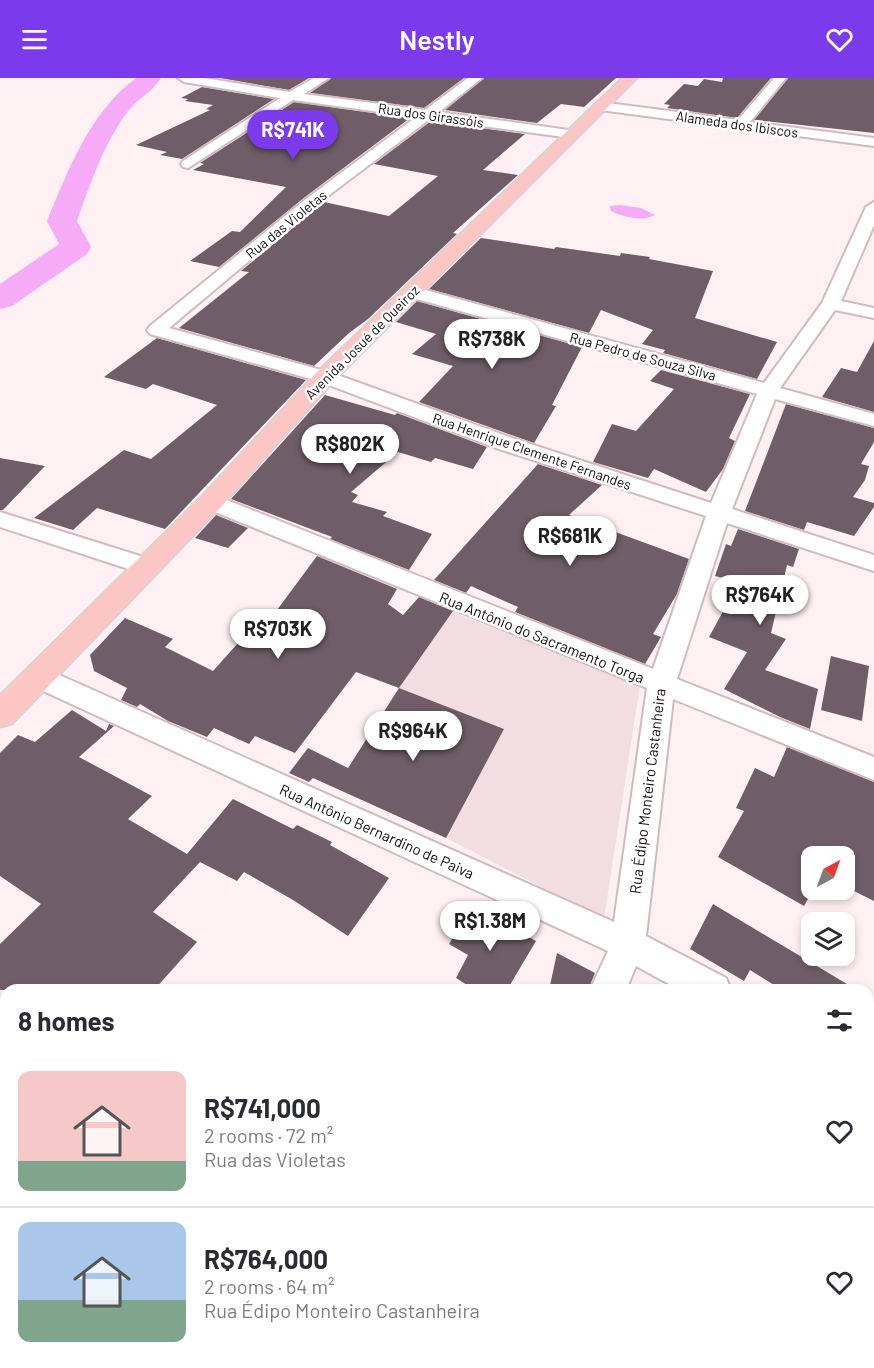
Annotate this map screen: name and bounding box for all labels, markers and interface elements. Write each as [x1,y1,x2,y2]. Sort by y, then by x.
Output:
icon: menu [18,23,51,56]
text: Nestly [399,23,475,55]
icon: heart [823,23,856,56]
street label: Rua dos Girassóis [377,99,485,131]
street label: Alameda dos Ibiscos [675,107,800,141]
pin: R$741K [244,110,342,161]
text: R$741K [261,117,325,141]
street label: Rua das Violetas [242,186,330,262]
street label: Avenida Josué de Queiroz [301,281,423,403]
pin: R$738K [443,319,541,370]
text: R$738K [458,326,526,350]
street label: Rua Pedro de Souza Silva [568,328,718,384]
street label: Rua Henrique Clemente Fernandes [430,409,634,493]
pin: R$802K [301,424,399,475]
text: R$802K [315,431,385,455]
pin: R$681K [521,516,619,567]
text: R$681K [538,523,602,547]
pin: R$764K [711,575,809,626]
text: R$764K [726,582,795,606]
street label: Rua Antônio do Sacramento Torga [437,588,647,686]
pin: R$703K [229,609,327,660]
text: R$703K [244,616,312,640]
street label: Rua Édipo Monteiro Castanheira [625,687,669,895]
pin: R$964K [364,711,462,762]
text: R$964K [378,718,448,742]
street label: Rua Antônio Bernardino de Paiva [277,780,477,882]
north arrow [801,846,855,900]
map controls [801,846,855,966]
pin: R$1.38M [435,901,545,952]
text: R$1.38M [454,908,526,932]
button: layers [801,912,855,966]
icon: filters [823,1004,856,1037]
text: 8 homes [18,1005,115,1036]
text: R$741,000 [204,1092,321,1123]
icon: home [66,1095,138,1167]
icon: heart [823,1115,856,1148]
text: 2 rooms · 72 m² [204,1123,333,1147]
text: Rua das Violetas [204,1147,346,1171]
text: R$764,000 [204,1243,328,1274]
icon: home [66,1246,138,1318]
icon: heart [823,1266,856,1299]
text: 2 rooms · 64 m² [204,1274,334,1298]
text: Rua Édipo Monteiro Castanheira [204,1298,480,1322]

